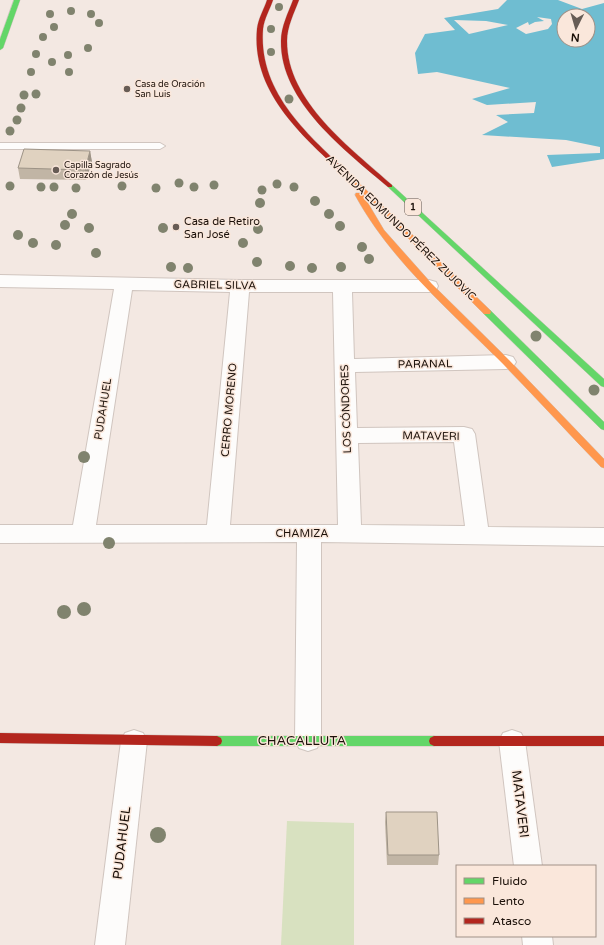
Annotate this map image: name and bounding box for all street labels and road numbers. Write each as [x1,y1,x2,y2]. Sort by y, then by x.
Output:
street label: AVENIDA EDMUNDO PÉREZ ZUJOVIC [323,152,480,304]
road number: 1 [405,199,421,215]
street label: GABRIEL SILVA [174,278,256,292]
street label: PARANAL [398,357,453,371]
street label: CERRO MORENO [218,362,240,458]
street label: LOS CÓNDORES [337,364,354,454]
street label: PUDAHUEL [92,377,114,441]
street label: MATAVERI [402,429,460,443]
street label: CHAMIZA [275,527,329,540]
street label: CHACALLUTA [258,733,347,749]
street label: MATAVERI [508,769,532,839]
street label: PUDAHUEL [110,805,134,880]

